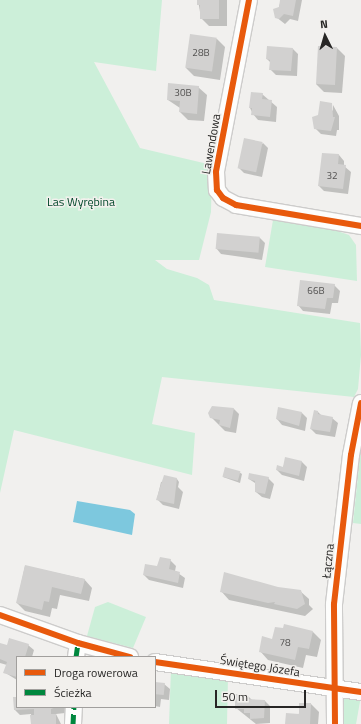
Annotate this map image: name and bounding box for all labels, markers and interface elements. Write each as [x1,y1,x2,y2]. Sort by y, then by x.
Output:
north arrow [305,16,345,56]
text: N [319,16,328,32]
house number: 28B [192,47,210,59]
house number: 30B [174,87,192,99]
street label: Lawendowa [199,113,223,175]
house number: 32 [326,170,338,182]
park label: Las Wyrębina [47,195,115,209]
house number: 66B [307,285,325,297]
street label: Łączna [319,543,337,579]
house number: 78 [279,637,291,649]
street label: Świętego Józefa [219,653,301,679]
legend [16,656,156,708]
text: Droga rowerowa [54,663,138,682]
scale bar [217,682,308,708]
text: Ścieżka [54,683,92,702]
text: 50 m [222,687,248,706]

